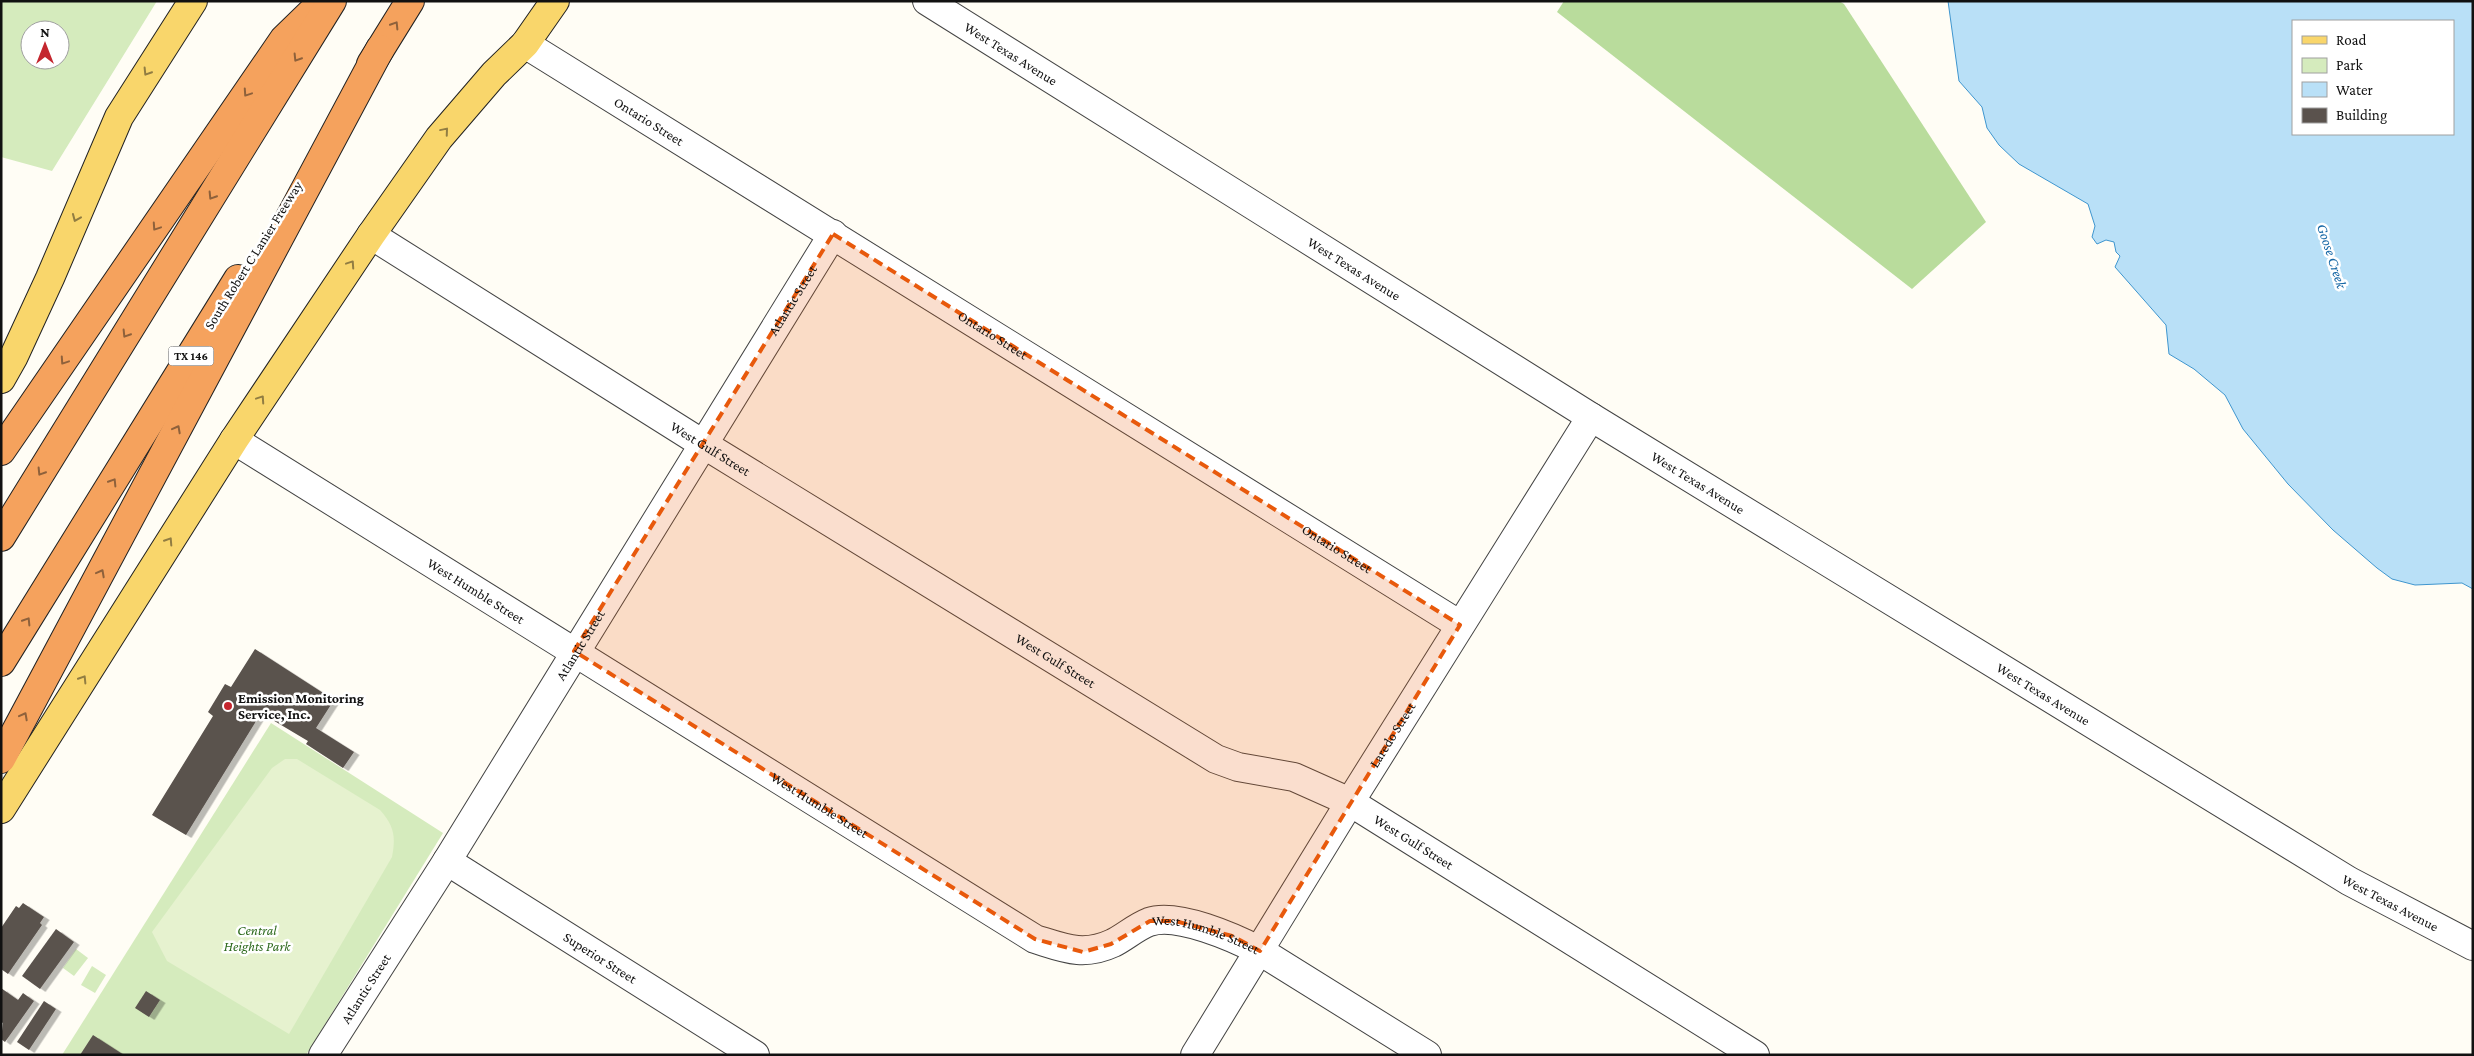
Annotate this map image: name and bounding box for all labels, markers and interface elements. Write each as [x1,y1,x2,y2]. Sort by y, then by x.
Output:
street label: West Texas Avenue [961,18,1060,89]
north arrow [20,20,70,70]
legend [2292,20,2454,135]
one-way arrow [389,22,398,31]
text: N [40,24,50,40]
text: Road [2336,32,2367,48]
one-way arrow [294,52,303,61]
text: Park [2336,57,2363,73]
one-way arrow [144,66,153,76]
text: Water [2336,82,2373,98]
one-way arrow [244,87,253,96]
street label: Ontario Street [611,93,687,149]
text: Building [2336,107,2387,124]
one-way arrow [439,128,448,137]
street label: South Robert C Lanier Freeway [201,177,306,332]
one-way arrow [208,190,218,199]
one-way arrow [72,213,82,222]
one-way arrow [153,221,162,231]
water label: Goose Creek [2314,222,2350,292]
street label: West Texas Avenue [1305,233,1404,304]
one-way arrow [345,260,354,270]
street label: Atlantic Street [765,262,820,338]
street label: Ontario Street [955,307,1031,363]
one-way arrow [123,329,133,338]
road number: TX 146 [168,346,214,366]
one-way arrow [61,356,71,365]
one-way arrow [255,395,264,405]
street label: West Gulf Street [668,418,754,479]
one-way arrow [171,426,181,435]
street label: West Texas Avenue [1648,448,1748,517]
one-way arrow [37,467,47,476]
one-way arrow [106,479,116,488]
street label: Ontario Street [1299,521,1375,576]
one-way arrow [163,537,172,547]
street label: West Humble Street [424,554,528,627]
one-way arrow [95,569,105,578]
street label: Atlantic Street [552,606,608,683]
one-way arrow [21,617,30,626]
street label: West Gulf Street [1013,630,1099,691]
street label: West Texas Avenue [1994,659,2093,729]
one-way arrow [77,675,86,685]
place label: Emission Monitoring Service, Inc. [238,690,364,723]
street label: Laredo Street [1366,699,1419,770]
marker: Emission Monitoring Service, Inc. [222,700,234,712]
one-way arrow [18,712,28,721]
street label: West Humble Street [768,769,872,841]
street label: West Gulf Street [1371,811,1457,873]
street label: West Texas Avenue [2339,871,2441,935]
street label: West Humble Street [1151,911,1262,957]
park label: Central Heights Park [224,922,291,954]
street label: Superior Street [561,928,640,987]
street label: Atlantic Street [337,950,394,1026]

